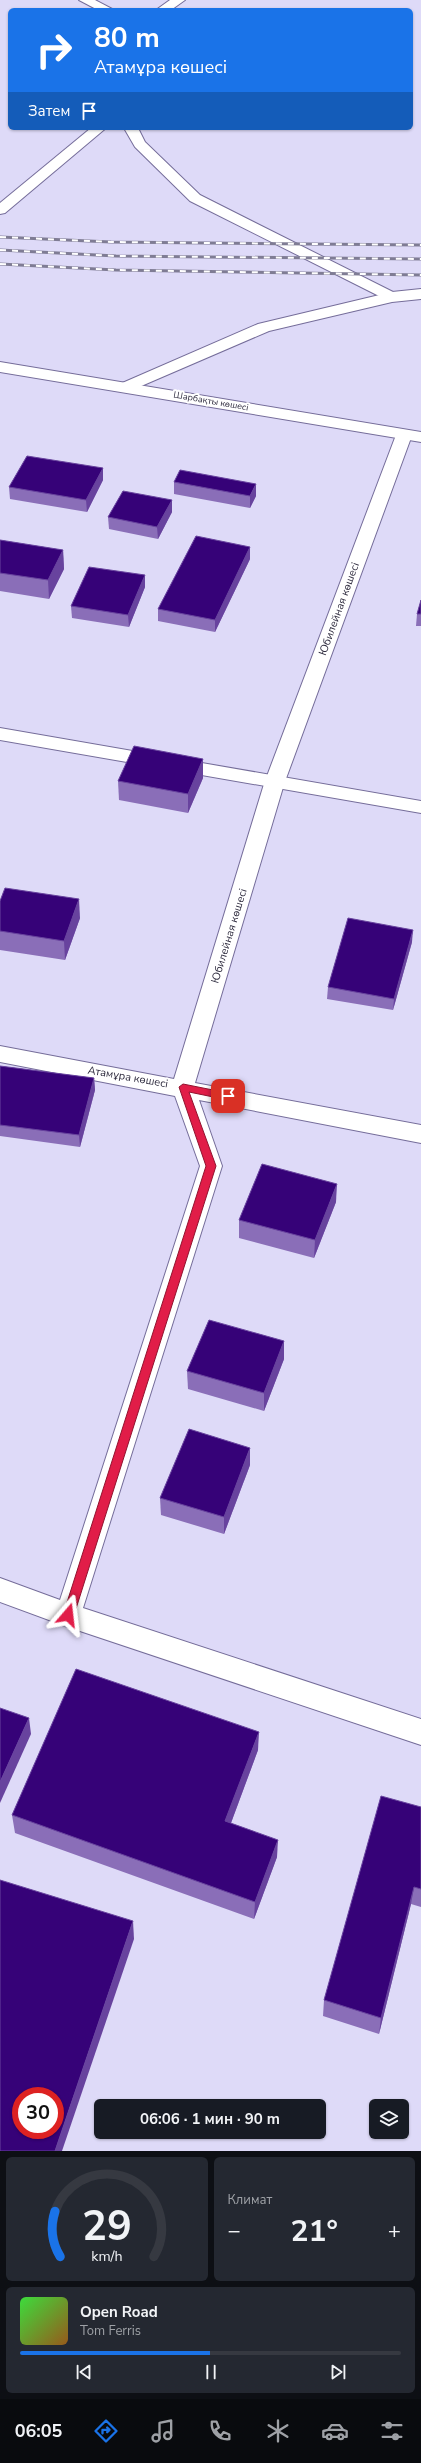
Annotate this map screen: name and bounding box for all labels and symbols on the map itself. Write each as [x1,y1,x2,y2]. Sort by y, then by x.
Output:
street label: Шарбақты көшесі [173,388,249,414]
street label: Юбилейная көшесі [315,560,363,658]
street label: Юбилейная көшесі [207,887,251,985]
street label: Атамұра көшесі [87,1063,169,1091]
pin [211,1079,245,1113]
position arrow [47,1594,89,1636]
speed limit sign: 30 [12,2087,64,2139]

